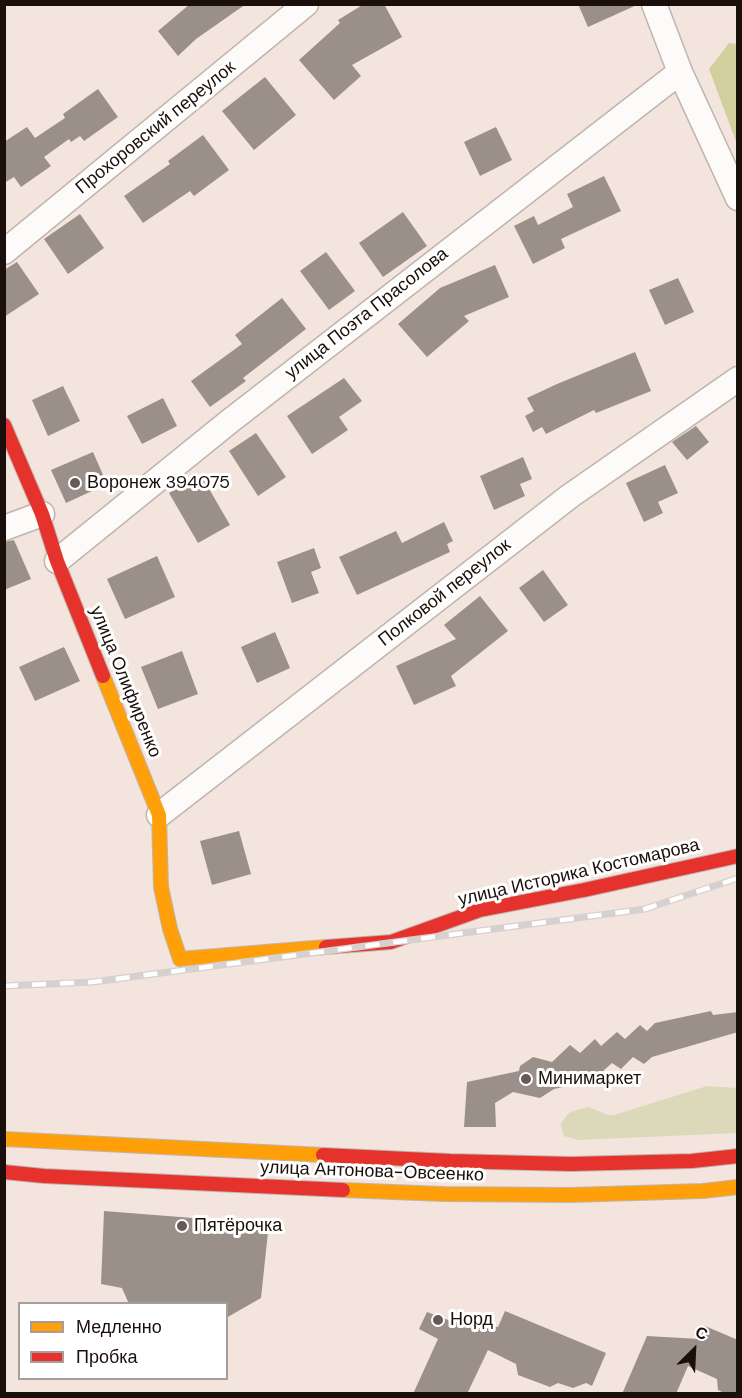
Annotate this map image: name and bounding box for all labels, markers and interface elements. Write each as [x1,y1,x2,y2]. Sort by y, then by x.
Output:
street label: Прохоровский переулок [72,57,240,199]
street label: улица Поэта Прасолова [281,244,453,384]
place label: Воронеж 394075 [87,472,230,494]
marker: Воронеж 394075 [68,476,82,490]
street label: Полковой переулок [374,535,516,651]
street label: улица Олифиренко [85,603,165,761]
street label: улица Историка Костомарова [456,835,702,911]
place label: Минимаркет [538,1068,641,1090]
marker: Минимаркет [519,1072,533,1086]
street label: улица Антонова-Овсеенко [260,1157,484,1187]
place label: Пятёрочка [194,1215,282,1237]
marker: Пятёрочка [175,1219,189,1233]
legend [18,1302,228,1380]
place label: Норд [450,1309,493,1331]
marker: Норд [431,1313,445,1327]
text: Медленно [76,1315,162,1339]
north arrow [664,1320,724,1380]
text: С [692,1321,711,1345]
text: Пробка [76,1345,138,1369]

